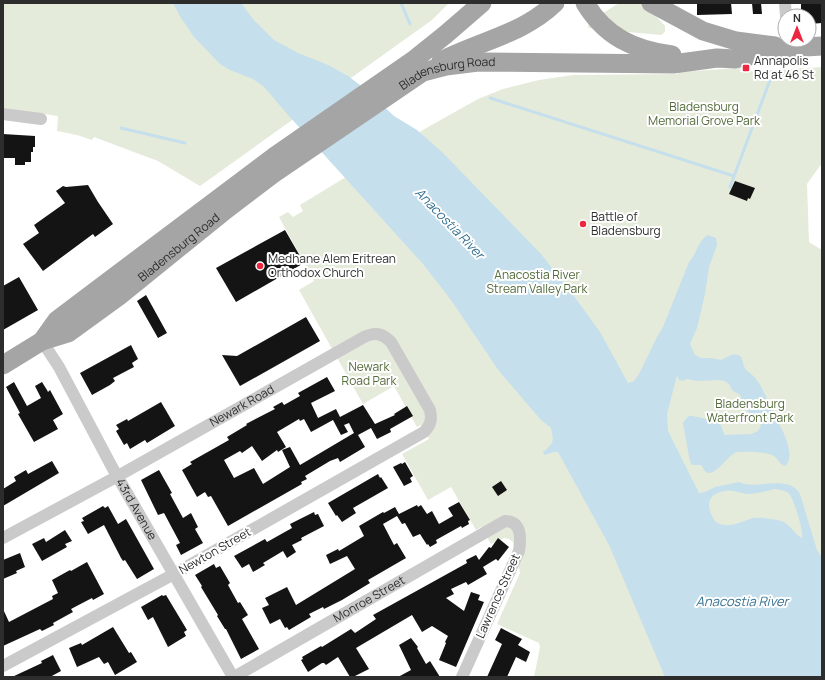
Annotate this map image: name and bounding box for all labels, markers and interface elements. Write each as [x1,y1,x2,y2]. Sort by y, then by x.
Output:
north arrow [777,8,817,48]
text: N [793,10,801,25]
place label: Annapolis Rd at 46 St [754,52,814,83]
street label: Bladensburg Road [395,53,495,94]
marker: Annapolis Rd at 46 St [741,63,751,73]
park label: Bladensburg Memorial Grove Park [648,98,761,129]
water label: Anacostia River [411,183,490,264]
place label: Battle of Bladensburg [591,208,661,239]
street label: Bladensburg Road [134,209,223,285]
marker: Battle of Bladensburg [578,219,588,229]
place label: Medhane Alem Eritrean Orthodox Church [268,250,396,281]
marker: Medhane Alem Eritrean Orthodox Church [255,261,265,271]
park label: Anacostia River Stream Valley Park [486,266,589,297]
park label: Newark Road Park [342,358,397,389]
street label: Newark Road [206,380,277,431]
park label: Bladensburg Waterfront Park [706,395,795,426]
street label: 43rd Avenue [112,475,161,543]
street label: Newton Street [176,523,254,578]
street label: Lawrence Street [471,551,524,641]
street label: Monroe Street [330,571,408,626]
water label: Anacostia River [696,592,791,610]

